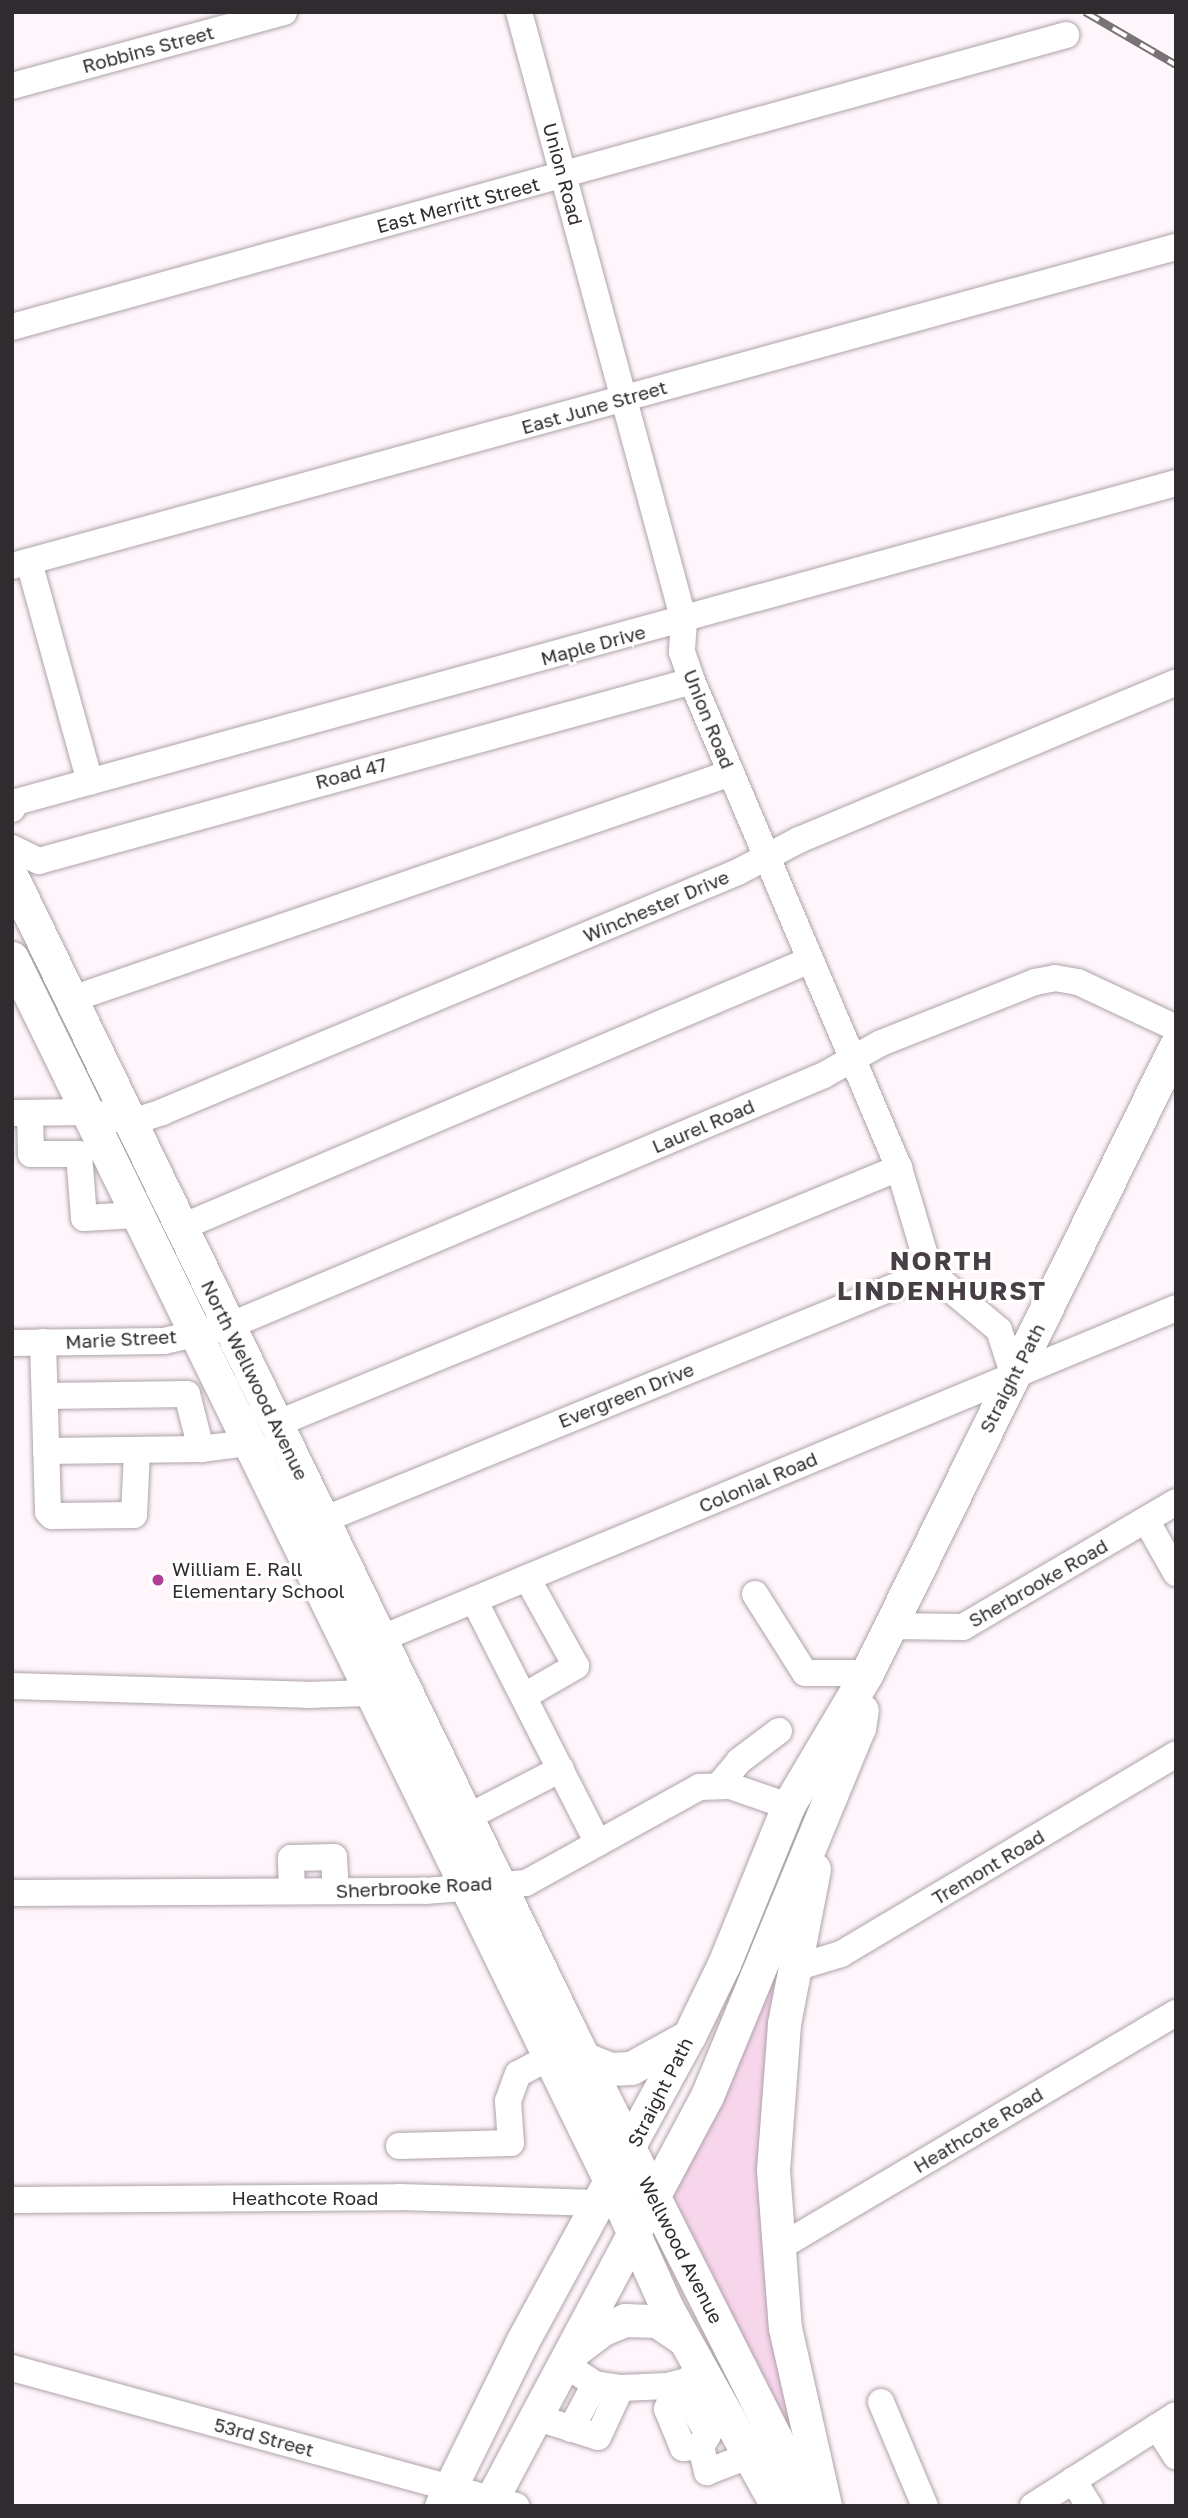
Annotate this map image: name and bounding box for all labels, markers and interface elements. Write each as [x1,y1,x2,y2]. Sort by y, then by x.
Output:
street label: Robbins Street [80,20,216,78]
street label: Union Road [538,120,588,228]
street label: East Merritt Street [374,172,542,238]
street label: East June Street [519,375,669,439]
street label: Maple Drive [538,620,648,670]
street label: Union Road [679,666,739,772]
street label: Road 47 [313,753,389,793]
street label: Winchester Drive [580,865,732,947]
street label: Laurel Road [648,1094,758,1158]
district label: NORTH LINDENHURST [838,1245,1046,1306]
street label: North Wellwood Avenue [197,1276,313,1484]
street label: Straight Path [975,1319,1049,1437]
street label: Marie Street [65,1325,177,1353]
street label: Evergreen Drive [555,1357,697,1433]
street label: Colonial Road [695,1447,821,1517]
street label: Sherbrooke Road [964,1534,1112,1632]
place label: William E. Rall Elementary School [172,1558,345,1602]
marker: William E. Rall Elementary School [150,1572,166,1588]
street label: Tremont Road [928,1825,1048,1909]
street label: Sherbrooke Road [335,1872,493,1902]
street label: Straight Path [623,2033,697,2151]
street label: Heathcote Road [909,2082,1047,2178]
street label: Wellwood Avenue [634,2173,728,2327]
street label: Heathcote Road [232,2187,378,2209]
street label: 53rd Street [212,2413,316,2461]

